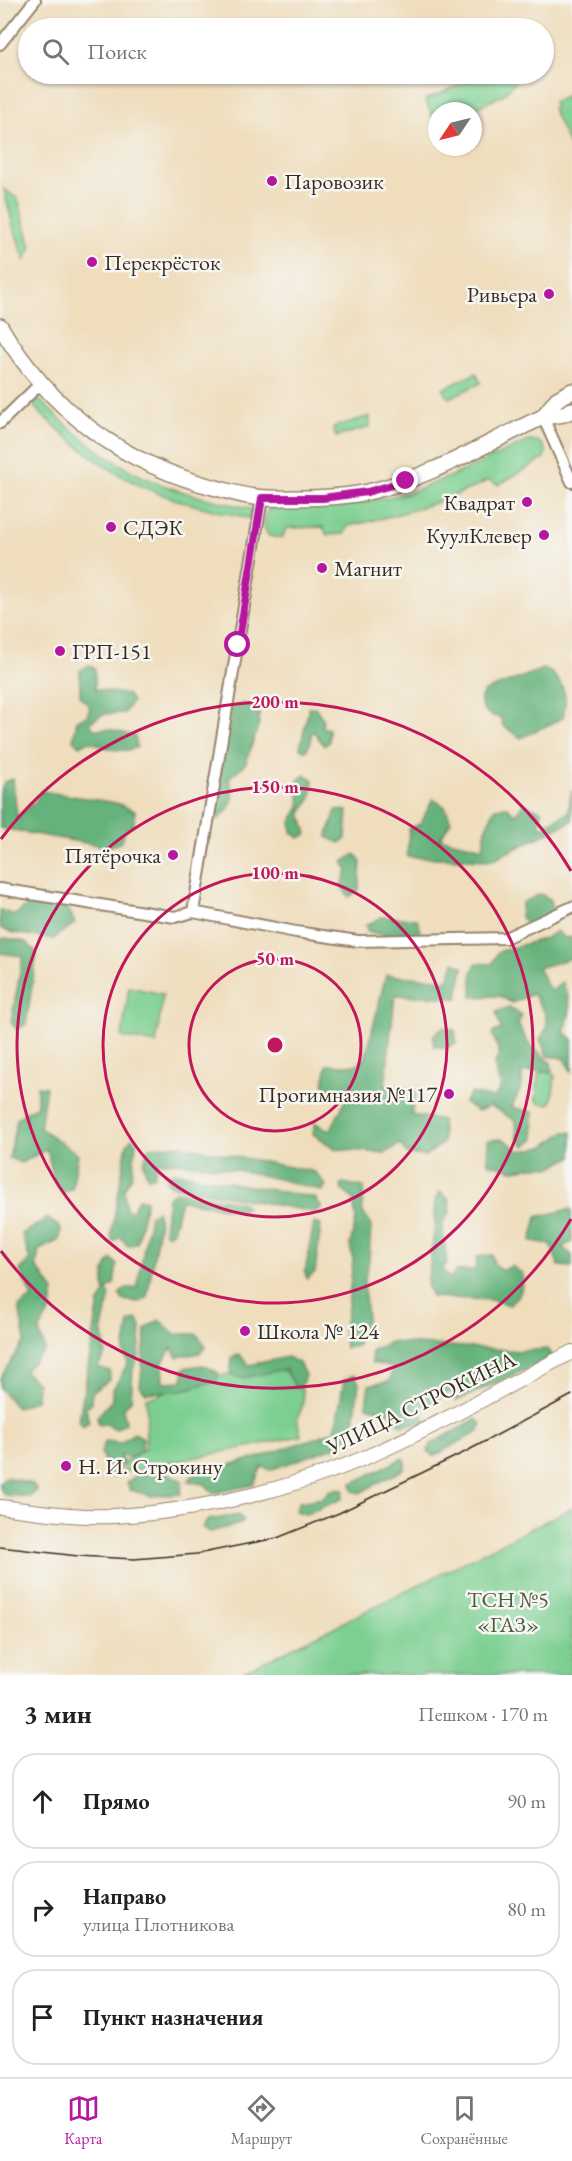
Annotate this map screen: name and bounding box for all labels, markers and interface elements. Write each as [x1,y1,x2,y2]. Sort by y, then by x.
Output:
search box [18,18,554,84]
icon: search [39,35,72,68]
text: Поиск [87,37,147,66]
north arrow [428,102,482,156]
place label: Паровозик [284,167,384,196]
marker: Паровозик [265,174,279,188]
place label: Перекрёсток [104,248,221,277]
marker: Перекрёсток [85,255,99,269]
place label: Ривьера [467,280,537,309]
marker: Ривьера [542,287,556,301]
route end [392,467,418,493]
place label: Квадрат [444,488,515,517]
marker: Квадрат [520,495,534,509]
place label: СДЭК [123,513,183,542]
marker: СДЭК [104,520,118,534]
place label: КуулКлевер [426,521,532,550]
marker: КуулКлевер [537,528,551,542]
place label: Магнит [334,554,402,583]
marker: Магнит [315,561,329,575]
route start [224,631,250,657]
place label: ГРП-151 [72,637,151,666]
marker: ГРП-151 [53,644,67,658]
text: 200 m [251,690,299,713]
text: 150 m [251,775,299,798]
place label: Пятёрочка [64,841,161,870]
marker: Пятёрочка [166,848,180,862]
text: 100 m [251,861,299,884]
text: 50 m [256,947,294,970]
centre of rings [265,1035,285,1055]
place label: Прогимназия №117 [258,1080,437,1109]
marker: Прогимназия №117 [442,1087,456,1101]
place label: Школа № 124 [257,1317,380,1346]
marker: Школа № 124 [238,1324,252,1338]
street label: УЛИЦА СТРОКИНА [321,1344,521,1462]
place label: Н. И. Строкину [78,1452,223,1481]
marker: Н. И. Строкину [59,1459,73,1473]
park label: ТСН №5 «ГАЗ» [467,1585,549,1639]
text: 3 мин [24,1697,92,1731]
text: Пешком · 170 m [418,1701,548,1727]
icon: ahead [26,1785,59,1818]
text: Прямо [83,1787,150,1816]
text: 90 m [507,1788,546,1814]
text: Направо [83,1882,166,1911]
icon: right [26,1893,59,1926]
text: 80 m [507,1896,546,1922]
text: улица Плотникова [83,1911,234,1937]
icon: arrive [26,2001,59,2034]
text: Пункт назначения [83,2003,263,2032]
tab: Карта [64,2092,102,2149]
tab: Маршрут [231,2092,292,2149]
tab: Сохранённые [421,2092,508,2149]

